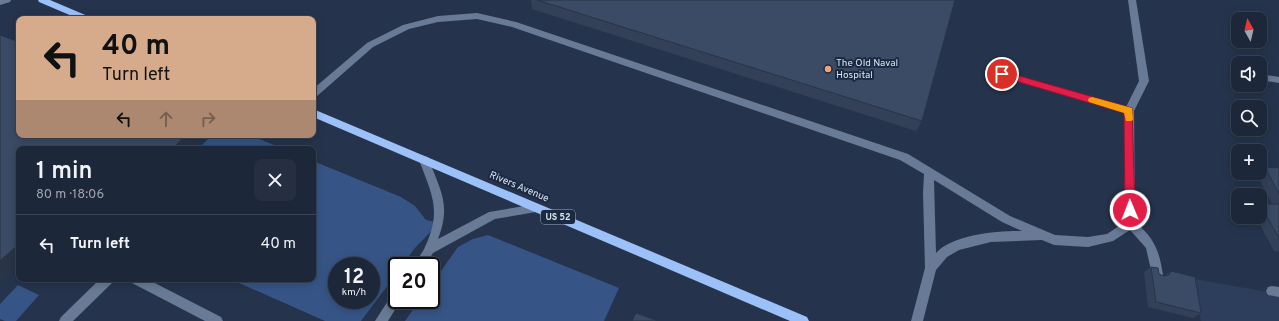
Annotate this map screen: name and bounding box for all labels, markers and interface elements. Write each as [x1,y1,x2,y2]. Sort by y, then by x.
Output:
north arrow [1231,12,1267,48]
map controls [1231,12,1267,224]
text: 40 m [102,29,170,65]
icon: left [36,32,88,84]
button: sound [1231,56,1267,92]
place label: The Old Naval Hospital [836,57,898,82]
pin [985,57,1019,91]
icon: arrive [991,63,1013,85]
text: Turn left [102,64,170,87]
marker: The Old Naval Hospital [823,64,833,74]
button: search [1231,100,1267,136]
icon: left [113,108,135,130]
icon: ahead [155,108,177,130]
icon: right [197,108,219,130]
button: + [1231,144,1267,180]
text: 1 min [36,157,93,187]
button: close [254,159,296,201]
street label: Rivers Avenue [487,169,551,205]
text: 80 m · 18:06 [36,187,104,203]
button: − [1231,188,1267,224]
position arrow [1109,189,1151,231]
road number: US 52 [541,210,575,224]
icon: left [36,234,58,256]
text: Turn left [70,235,130,254]
text: 40 m [261,235,296,254]
speed limit sign: 20 [388,257,440,309]
text: 12 [344,265,364,291]
text: km/h [342,286,366,299]

